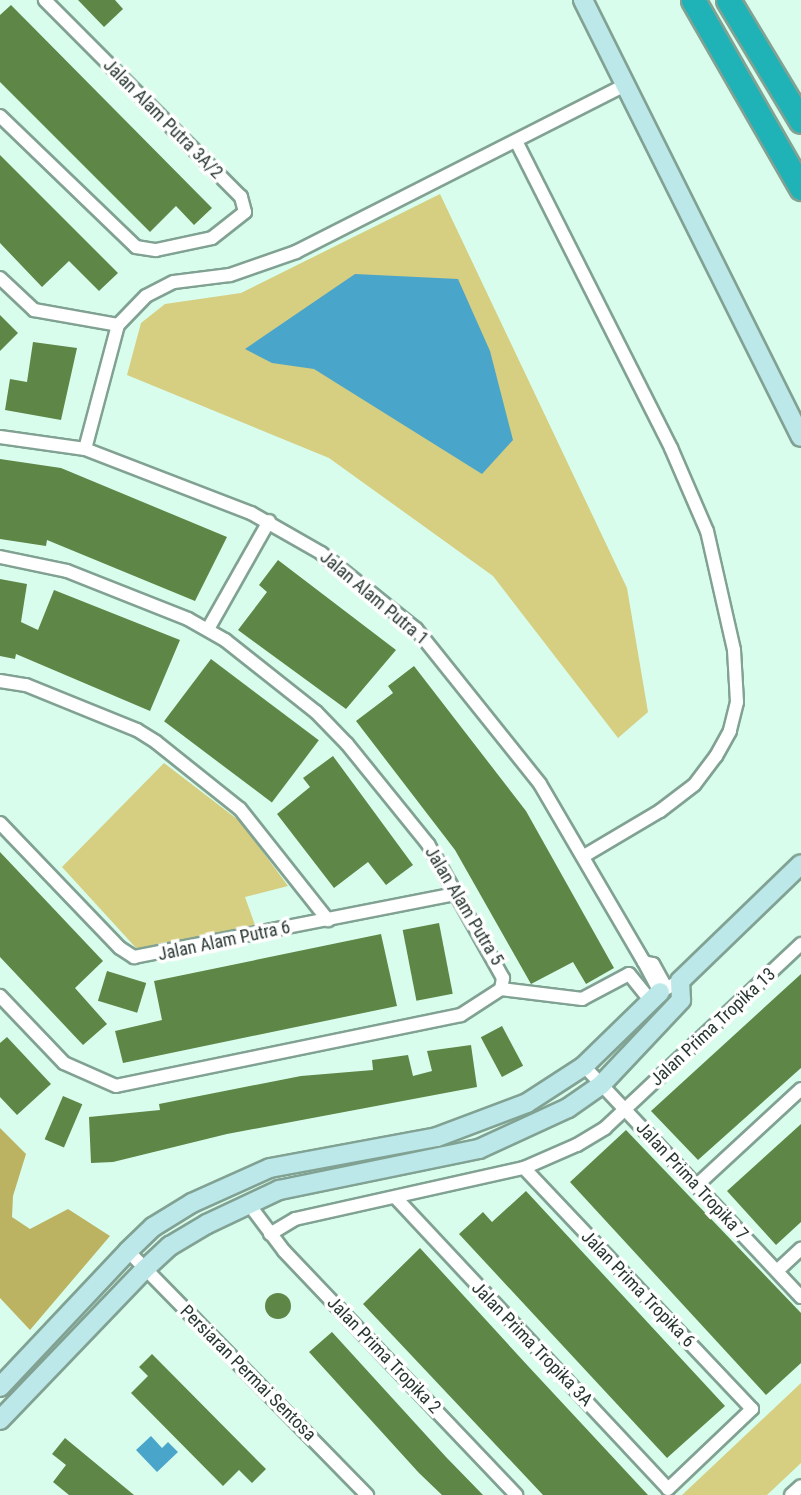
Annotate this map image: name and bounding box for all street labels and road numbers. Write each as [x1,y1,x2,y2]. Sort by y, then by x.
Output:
street label: Jalan Alam Putra 3A/2 [99,55,227,183]
street label: Jalan Alam Putra 1 [316,546,432,650]
street label: Jalan Alam Putra 5 [420,843,508,969]
street label: Jalan Alam Putra 6 [156,916,292,966]
street label: Jalan Prima Tropika 13 [646,963,780,1091]
street label: Jalan Prima Tropika 7 [631,1117,753,1245]
street label: Jalan Prima Tropika 6 [577,1226,699,1352]
street label: Jalan Prima Tropika 3A [467,1277,597,1411]
street label: Jalan Prima Tropika 2 [323,1292,445,1418]
street label: Persiaran Permai Sentosa [176,1301,320,1445]

